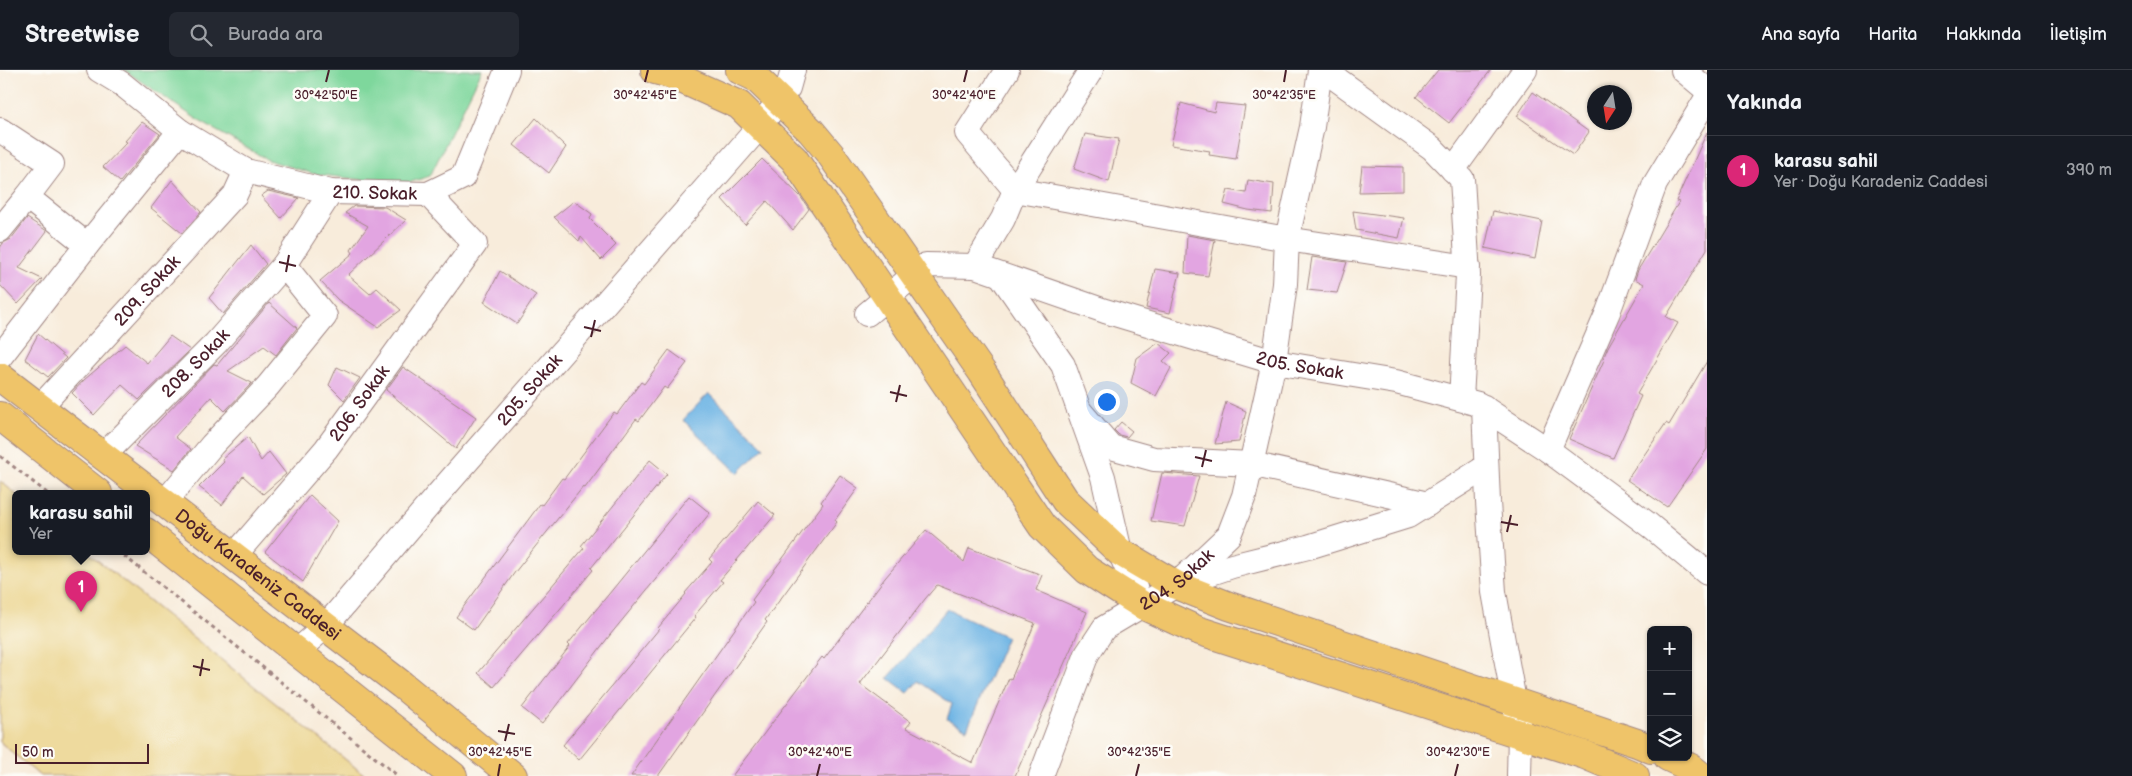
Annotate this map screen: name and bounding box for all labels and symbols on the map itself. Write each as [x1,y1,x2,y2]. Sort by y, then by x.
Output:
north arrow [1587,85,1632,130]
text: 30°42'50"E [294,88,358,103]
text: 30°42'45"E [613,88,677,103]
text: 30°42'40"E [932,88,996,103]
text: 30°42'35"E [1252,88,1316,103]
street label: 210. Sokak [332,182,417,204]
street label: 209. Sokak [109,251,185,330]
street label: 208. Sokak [157,324,234,402]
street label: 205. Sokak [1254,347,1345,384]
street label: 205. Sokak [492,350,566,430]
street label: 206. Sokak [325,361,394,445]
your location [1094,389,1120,415]
street label: Doğu Karadeniz Caddesi [171,505,345,645]
street label: 204. Sokak [1136,544,1218,615]
pin: 1 [65,571,97,612]
scale bar [15,741,149,764]
text: 30°42'45"E [468,745,532,760]
text: 30°42'40"E [788,745,852,760]
text: 30°42'35"E [1107,745,1171,760]
text: 30°42'30"E [1426,745,1490,760]

